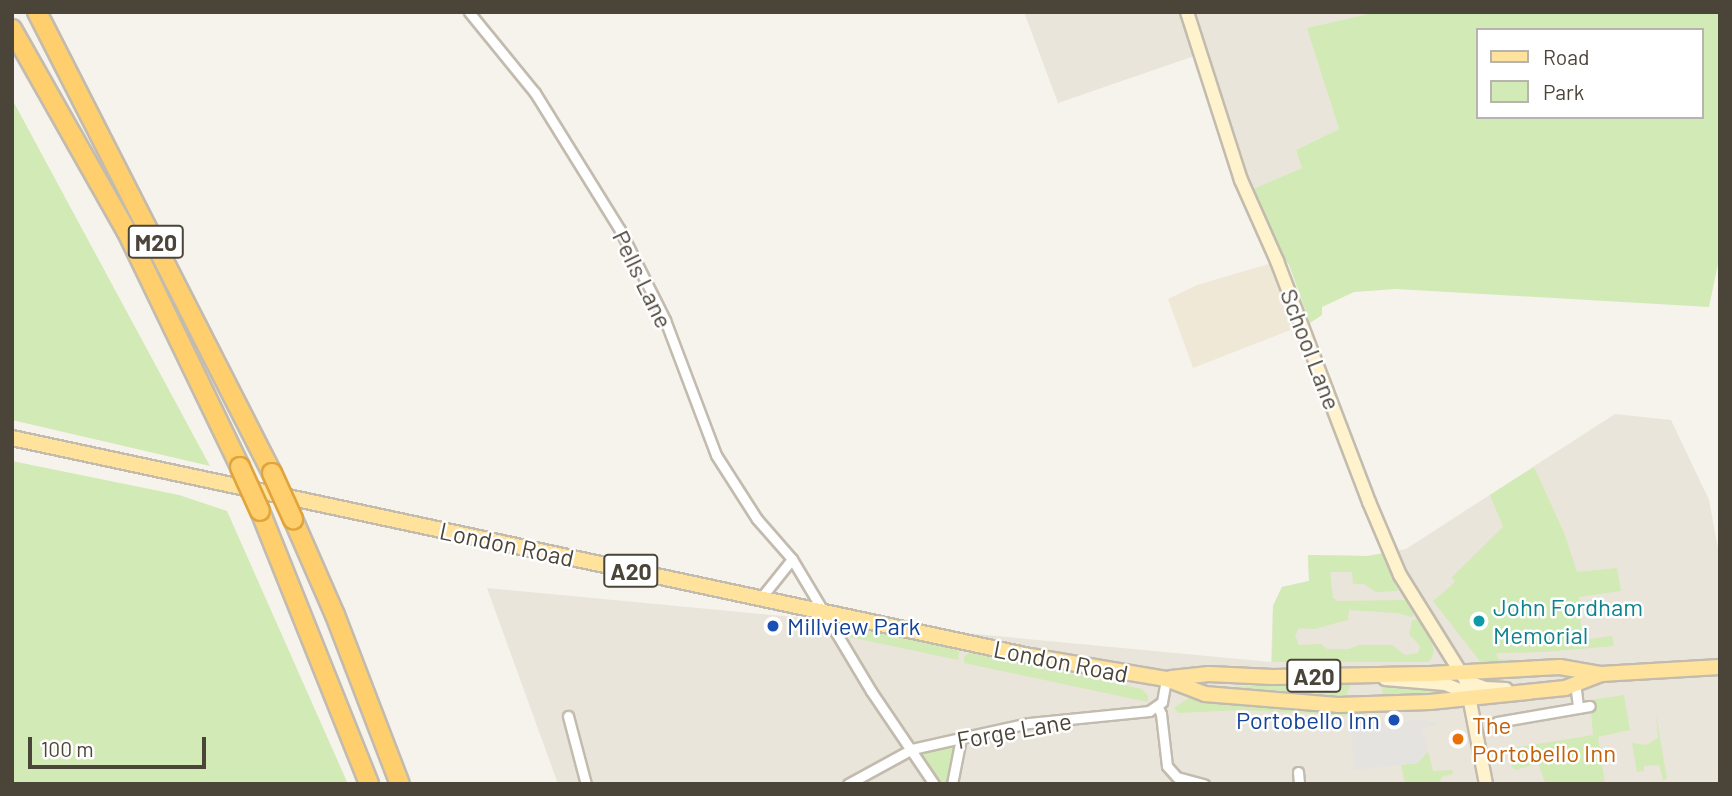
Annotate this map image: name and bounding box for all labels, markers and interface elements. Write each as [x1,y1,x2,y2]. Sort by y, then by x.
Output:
legend [1476,28,1704,119]
text: Road [1543,44,1589,69]
text: Park [1543,79,1584,104]
road number: M20 [126,222,186,262]
street label: Pells Lane [607,225,679,333]
street label: School Lane [1275,284,1347,414]
street label: London Road [437,516,577,572]
road number: A20 [603,552,659,590]
place label: John Fordham Memorial [1493,593,1643,649]
place label: Millview Park [787,612,921,640]
marker: John Fordham Memorial [1471,613,1487,629]
marker: Millview Park [765,618,781,634]
street label: London Road [991,634,1131,688]
road number: A20 [1286,656,1342,696]
street label: Forge Lane [954,706,1074,754]
place label: Portobello Inn [1236,706,1380,734]
place label: The Portobello Inn [1472,711,1616,767]
marker: Portobello Inn [1386,712,1402,728]
scale bar [32,722,210,766]
marker: The Portobello Inn [1450,731,1466,747]
text: 100 m [41,736,94,761]

